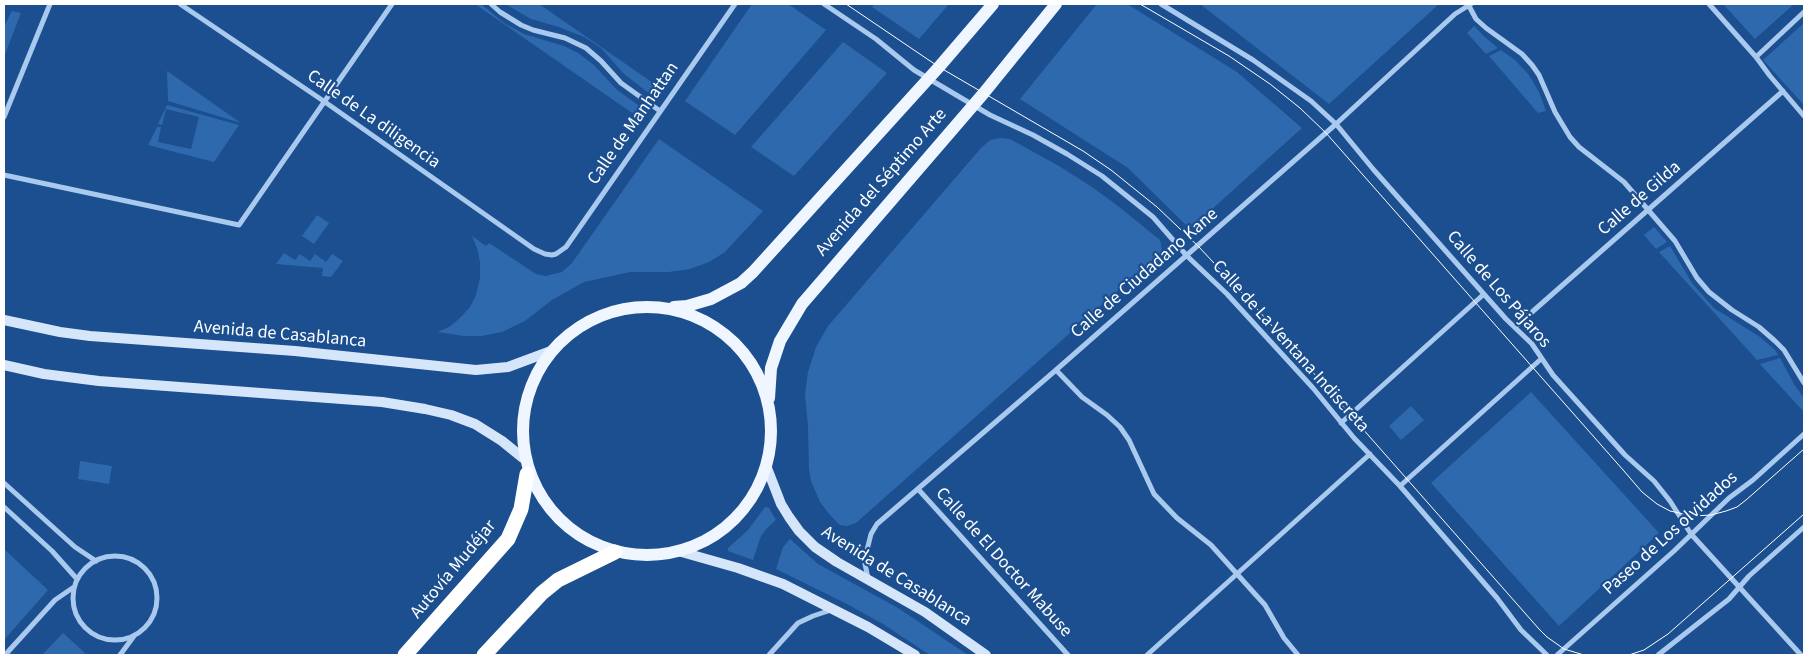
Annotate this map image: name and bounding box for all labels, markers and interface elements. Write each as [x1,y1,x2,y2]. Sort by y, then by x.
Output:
street label: Calle de Manhattan [584,59,684,189]
street label: Calle de La diligencia [302,66,444,174]
street label: Avenida del Séptimo Arte [812,105,952,261]
street label: Calle de Gilda [1594,157,1686,241]
street label: Calle de Ciudadano Kane [1067,204,1223,344]
street label: Calle de Los Pájaros [1441,227,1555,353]
street label: Calle de La Ventana Indiscreta [1207,256,1373,438]
street label: Avenida de Casablanca [193,317,367,353]
street label: Paseo de Los olvidados [1599,468,1743,600]
street label: Calle de El Doctor Mabuse [930,484,1076,642]
street label: Autovía Mudéjar [407,516,501,624]
street label: Avenida de Casablanca [817,522,975,632]

